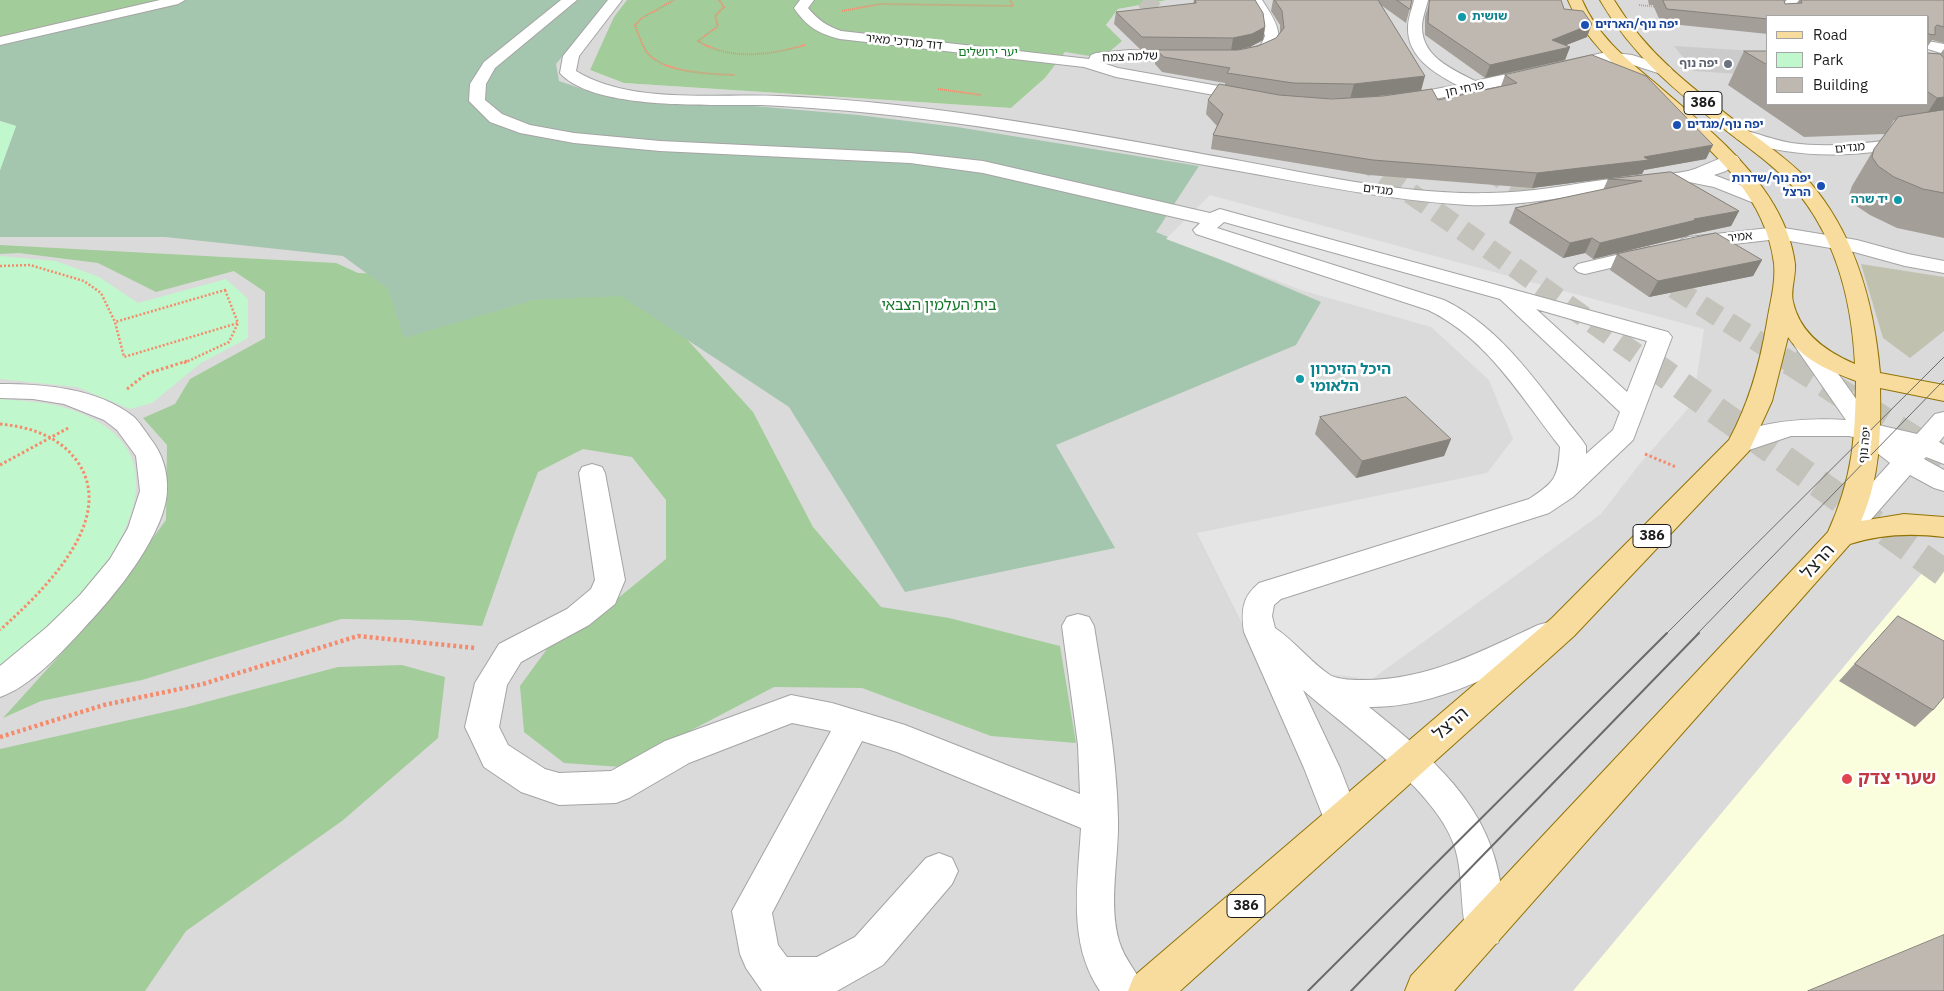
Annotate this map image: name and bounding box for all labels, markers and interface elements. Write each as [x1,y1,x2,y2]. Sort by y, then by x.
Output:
place label: שושית [1472,10,1507,24]
marker: שושית [1456,11,1468,23]
legend [1766,15,1929,105]
place label: יפה נוף/הארזים [1595,18,1678,32]
marker: יפה נוף/הארזים [1579,19,1591,31]
text: Road [1813,25,1848,44]
street label: דוד מרדכי מאיר [865,31,943,53]
park label: יער ירושלים [958,46,1018,60]
street label: שלמה צמח [1102,49,1158,65]
text: Park [1813,50,1843,69]
place label: יפה נוף [1679,57,1718,71]
marker: יפה נוף [1722,58,1734,70]
text: Building [1813,75,1868,94]
street label: פרחי חן [1444,78,1486,100]
road number: 386 [1684,92,1722,115]
place label: יפה נוף/מגדים [1687,118,1764,132]
marker: יפה נוף/מגדים [1671,119,1683,131]
street label: מגדים [1834,139,1866,157]
place label: יפה נוף/שדרות הרצל [1732,172,1811,200]
marker: יפה נוף/שדרות הרצל [1815,180,1827,192]
street label: מגדים [1362,181,1394,199]
place label: יד שרה [1851,193,1888,207]
marker: יד שרה [1892,194,1904,206]
street label: אמיר [1727,229,1753,245]
park label: בית העלמין הצבאי [881,297,997,315]
place label: היכל הזיכרון הלאומי [1310,361,1391,396]
marker: היכל הזיכרון הלאומי [1294,373,1306,385]
street label: יפה נוף [1856,426,1874,464]
road number: 386 [1633,524,1671,548]
street label: הרצל [1797,540,1839,584]
street label: הרצל [1429,703,1473,745]
place label: שערי צדק [1858,768,1936,790]
marker: שערי צדק [1840,772,1854,786]
road number: 386 [1227,894,1265,918]

